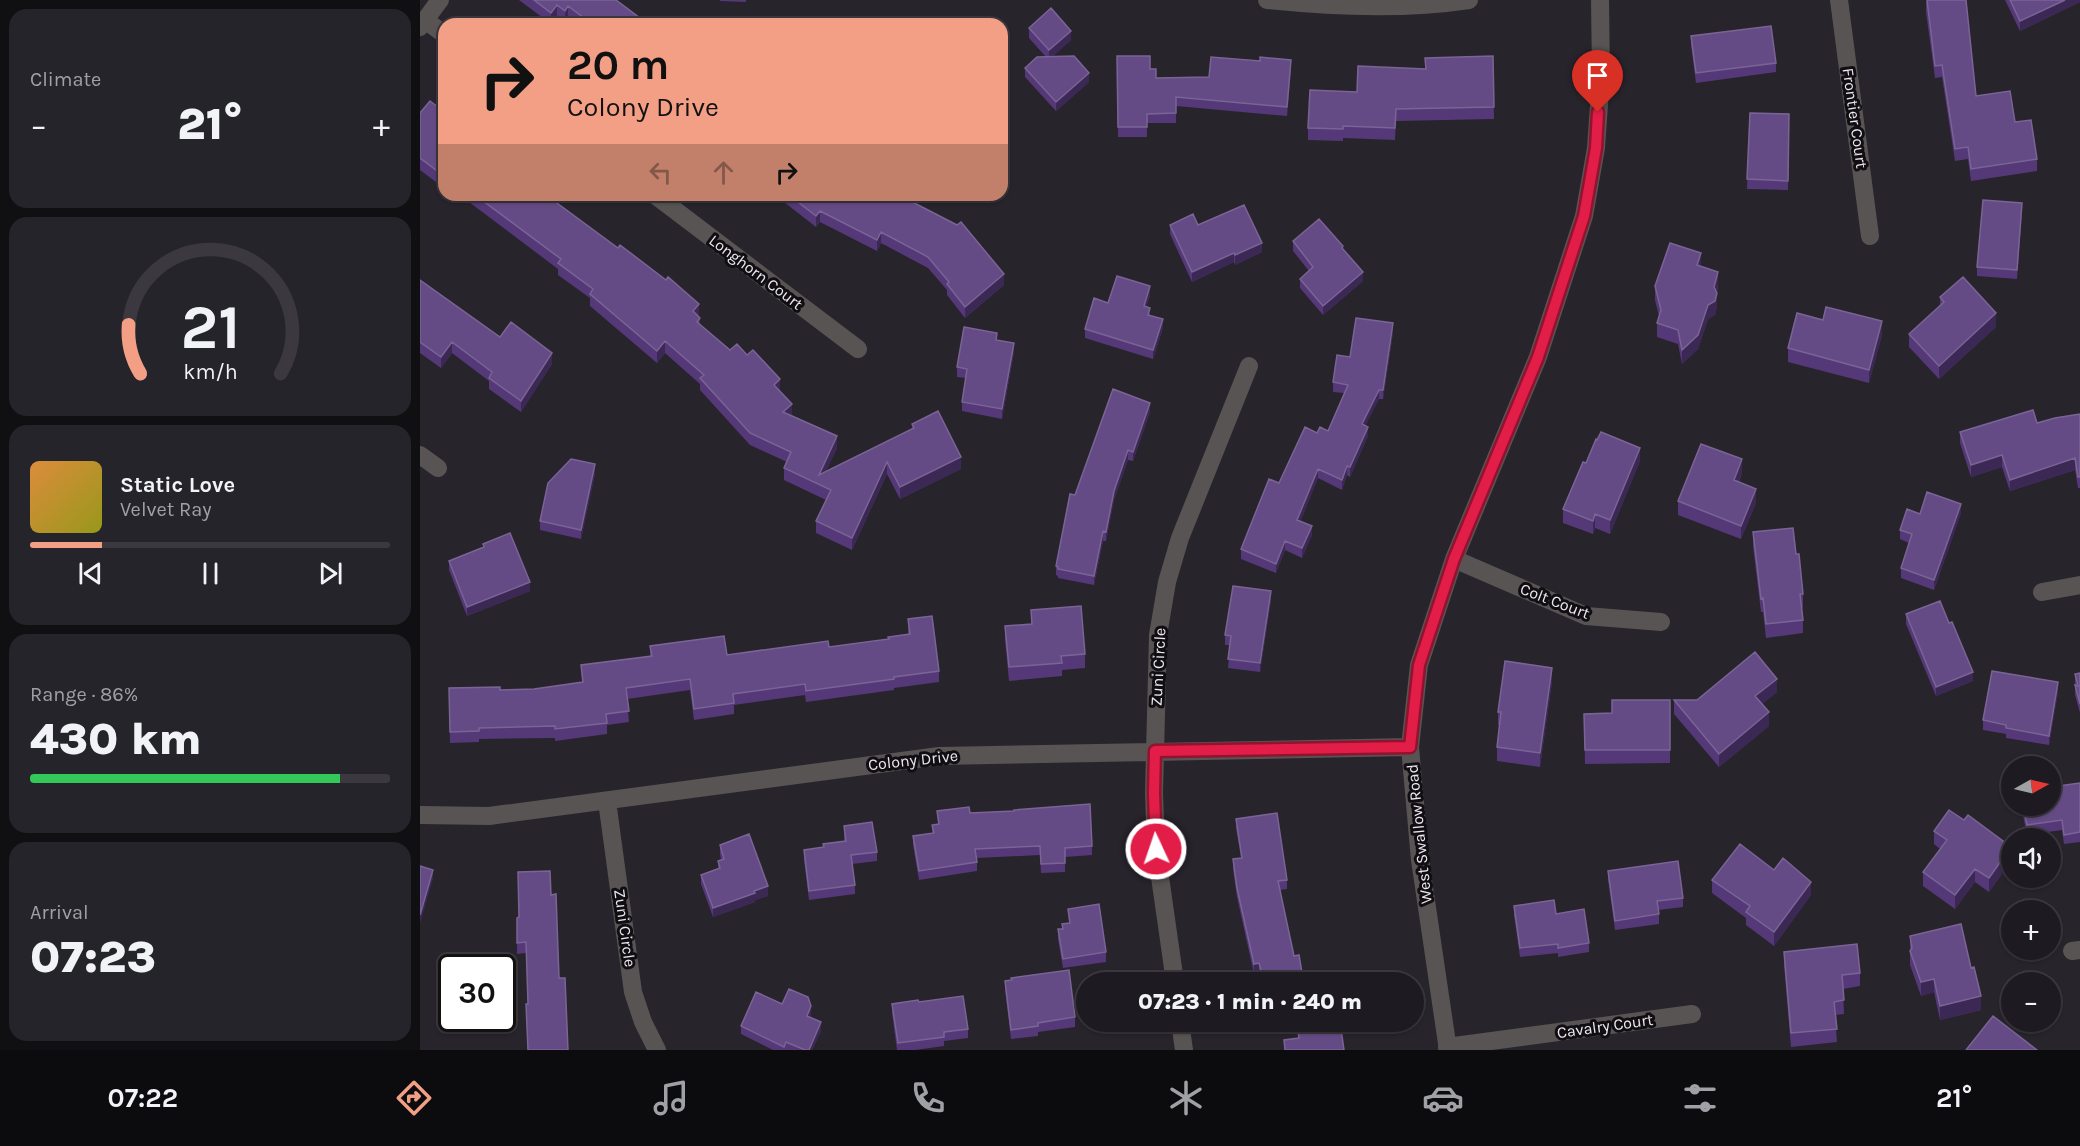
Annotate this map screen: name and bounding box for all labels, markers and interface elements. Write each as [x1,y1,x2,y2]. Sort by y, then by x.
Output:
text: 20 m [567,40,669,90]
icon: right [468,42,546,120]
pin [1572,50,1623,112]
icon: arrive [1581,59,1614,92]
street label: Frontier Court [1839,67,1871,169]
text: Climate [30,68,101,91]
text: Colony Drive [567,91,719,123]
text: 21° [177,98,243,150]
text: − [30,106,47,144]
text: + [373,106,390,144]
icon: left [644,156,677,189]
icon: ahead [707,156,740,189]
icon: right [770,156,803,189]
street label: Longhorn Court [705,231,807,313]
text: 21 [180,291,240,364]
text: km/h [183,359,237,384]
text: Static Love [120,472,235,498]
text: Velvet Ray [120,498,212,521]
icon: previous [74,557,107,590]
icon: pause [194,557,227,590]
icon: next [314,557,347,590]
street label: Colt Court [1518,579,1592,623]
street label: Zuni Circle [1146,627,1170,707]
text: Range · 86% [30,683,138,706]
text: 430 km [30,713,202,765]
street label: Colony Drive [867,746,959,774]
north arrow [2001,756,2061,816]
map controls [2001,756,2061,1032]
street label: West Swallow Road [1402,763,1436,905]
position arrow [1124,817,1188,881]
button: sound [2001,828,2061,888]
street label: Zuni Circle [610,888,640,968]
button: + [2001,900,2061,960]
text: Arrival [30,901,89,924]
text: 07:23 [30,931,156,983]
speed limit sign: 30 [438,954,516,1032]
button: − [2001,972,2061,1032]
text: 07:23 · 1 min · 240 m [1138,989,1362,1015]
street label: Cavalry Court [1556,1010,1654,1042]
icon: directions [393,1077,435,1119]
icon: music [650,1077,692,1119]
icon: phone [907,1077,949,1119]
icon: climate [1165,1077,1207,1119]
icon: car [1422,1077,1464,1119]
icon: filters [1679,1077,1721,1119]
text: 07:22 [108,1082,178,1114]
text: 21° [1936,1082,1972,1114]

